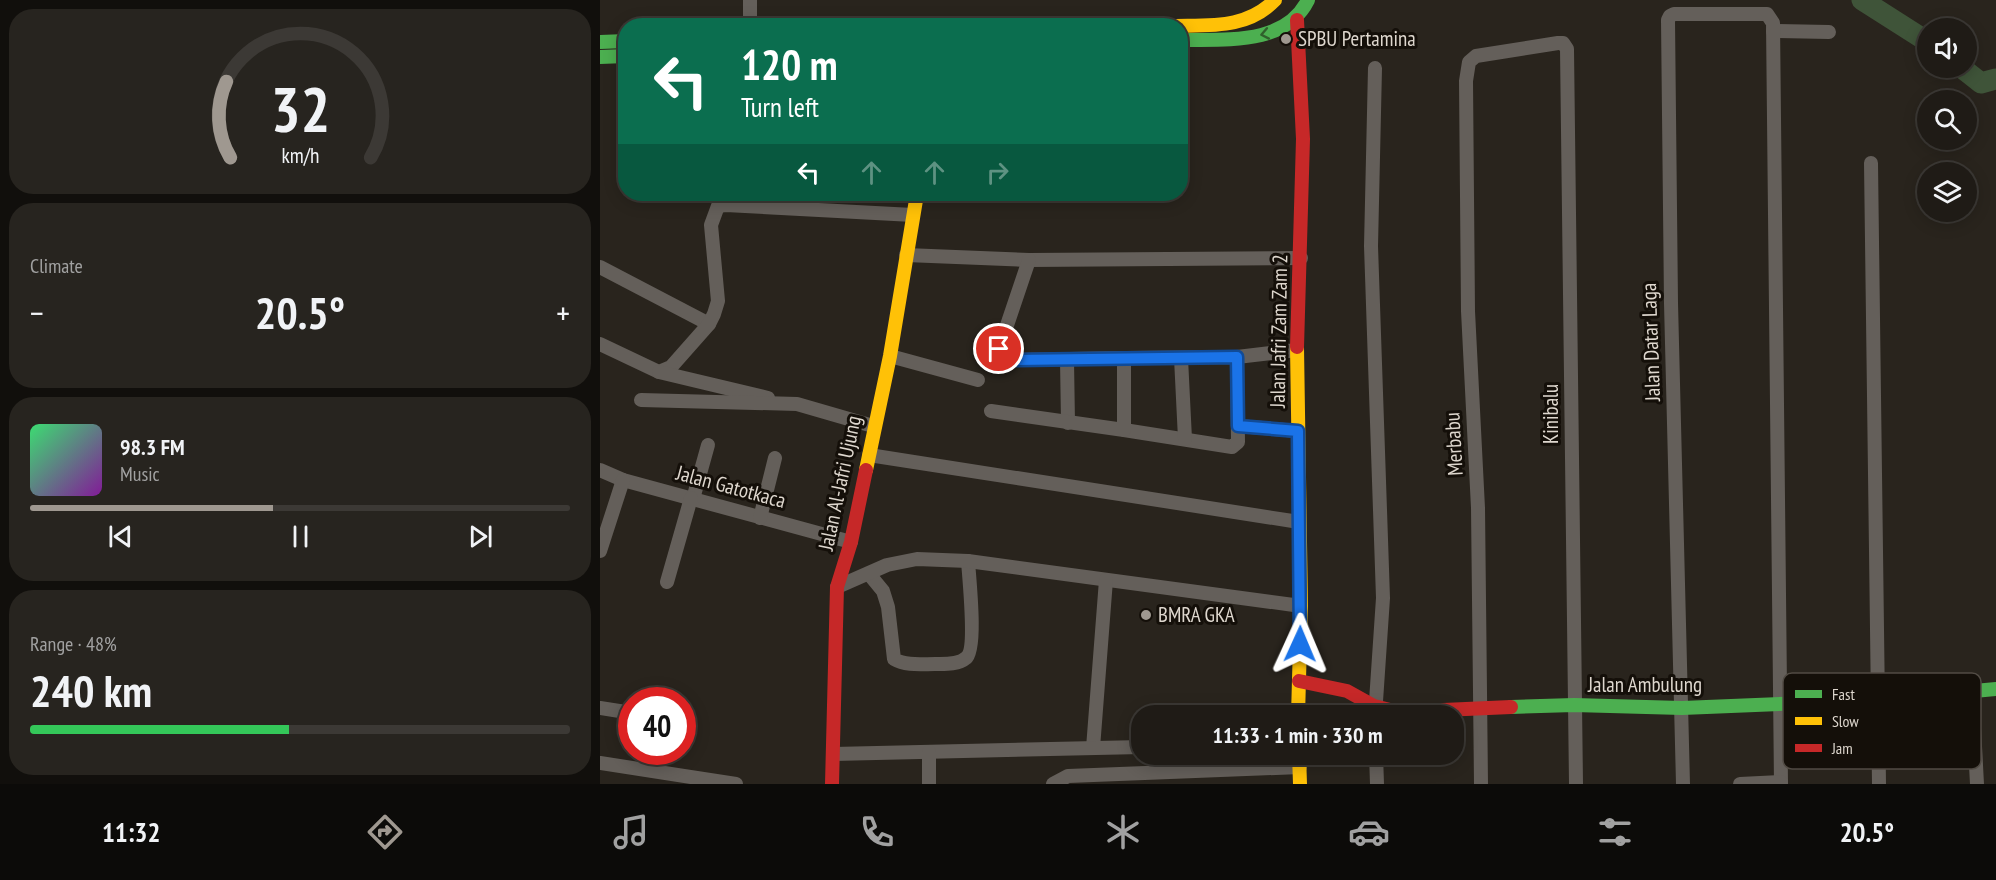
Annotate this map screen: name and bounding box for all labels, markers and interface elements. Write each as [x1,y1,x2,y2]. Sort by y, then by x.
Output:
map controls [1917,18,1977,222]
button: sound [1917,18,1977,78]
place label: SPBU Pertamina [1298,25,1416,52]
one-way arrow [1260,27,1270,40]
marker: SPBU Pertamina [1279,32,1293,46]
text: 120 m [741,37,838,92]
icon: left [642,42,720,120]
text: 32 [270,69,330,150]
text: Turn left [741,90,819,124]
button: search [1917,90,1977,150]
text: km/h [281,142,319,170]
icon: left [792,156,825,189]
icon: ahead [855,156,888,189]
icon: ahead [918,156,951,189]
icon: right [981,156,1014,189]
button: layers [1917,162,1977,222]
text: Climate [30,253,83,279]
street label: Jalan Jafri Zam Zam 2 [1264,254,1293,409]
street label: Jalan Datar Laga [1635,282,1666,403]
text: 20.5° [255,283,345,341]
text: − [30,291,44,334]
text: + [556,291,570,334]
pin [973,323,1024,374]
icon: arrive [982,332,1015,365]
street label: Kinibalu [1537,384,1564,444]
street label: Merbabu [1438,412,1469,476]
street label: Jalan Al-Jafri Ujung [812,413,867,554]
text: 98.3 FM [120,433,185,461]
street label: Jalan Gatotkaca [673,459,789,514]
text: Music [120,461,160,487]
icon: previous [104,520,137,553]
icon: pause [284,520,317,553]
icon: next [464,520,497,553]
place label: BMRA GKA [1158,601,1235,628]
marker: BMRA GKA [1139,608,1153,622]
position arrow [1268,612,1332,676]
text: Range · 48% [30,631,117,657]
text: 240 km [30,661,152,719]
street label: Jalan Ambulung [1587,671,1702,698]
legend [1783,673,1981,769]
text: Fast [1832,684,1855,704]
speed limit sign: 40 [618,687,696,765]
text: Slow [1832,711,1859,731]
text: 11:33 · 1 min · 330 m [1212,721,1383,749]
text: Jam [1831,738,1853,758]
icon: directions [364,811,406,853]
icon: music [610,811,652,853]
icon: phone [856,811,898,853]
icon: climate [1102,811,1144,853]
icon: car [1348,811,1390,853]
icon: filters [1594,811,1636,853]
text: 11:32 [102,815,160,849]
text: 20.5° [1840,815,1894,849]

